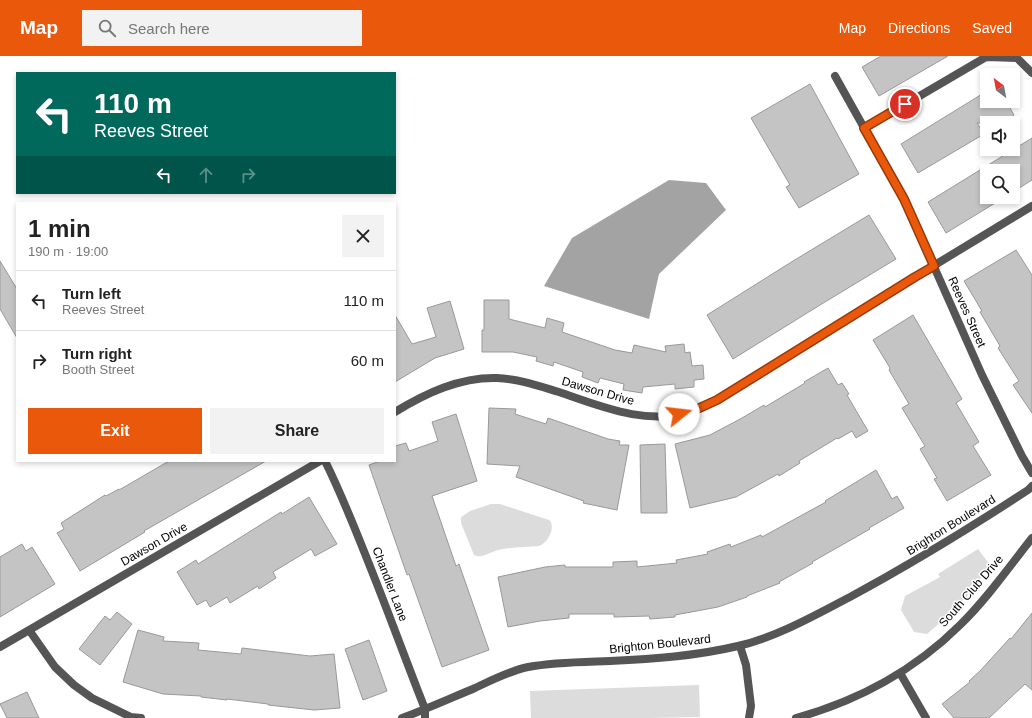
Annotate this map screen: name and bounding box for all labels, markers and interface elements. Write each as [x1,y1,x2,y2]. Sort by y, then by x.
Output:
search box [82,10,362,46]
text: Map [20,17,58,38]
icon: search [96,17,118,39]
text: Search here [128,20,210,37]
text: Map [839,20,866,36]
text: Directions [888,20,950,36]
text: Saved [972,20,1012,36]
north arrow [980,68,1020,108]
map controls [980,68,1020,204]
pin [888,87,922,121]
icon: left [28,88,80,140]
text: 110 m [94,88,172,119]
icon: arrive [894,93,916,115]
button: sound [980,116,1020,156]
text: Reeves Street [94,121,208,141]
icon: left [153,164,175,186]
icon: ahead [195,164,217,186]
icon: right [237,164,259,186]
button: search [980,164,1020,204]
text: 1 min [28,215,91,242]
button: close [342,215,384,257]
text: 190 m · 19:00 [28,244,108,259]
street label: Reeves Street [945,274,989,350]
text: Turn left [62,285,121,302]
icon: left [28,290,50,312]
text: 110 m [343,292,384,309]
text: Reeves Street [62,302,144,317]
text: Turn right [62,345,132,362]
icon: right [28,350,50,372]
text: 60 m [351,352,384,369]
text: Booth Street [62,362,134,377]
street label: Dawson Drive [560,374,636,408]
position arrow [658,393,700,435]
button: Exit [28,408,202,454]
button: Share [210,408,384,454]
street label: Brighton Boulevard [904,492,998,558]
street label: Dawson Drive [118,519,190,569]
street label: Chandler Lane [369,545,411,624]
street label: South Club Drive [936,552,1006,630]
street label: Brighton Boulevard [609,632,711,656]

